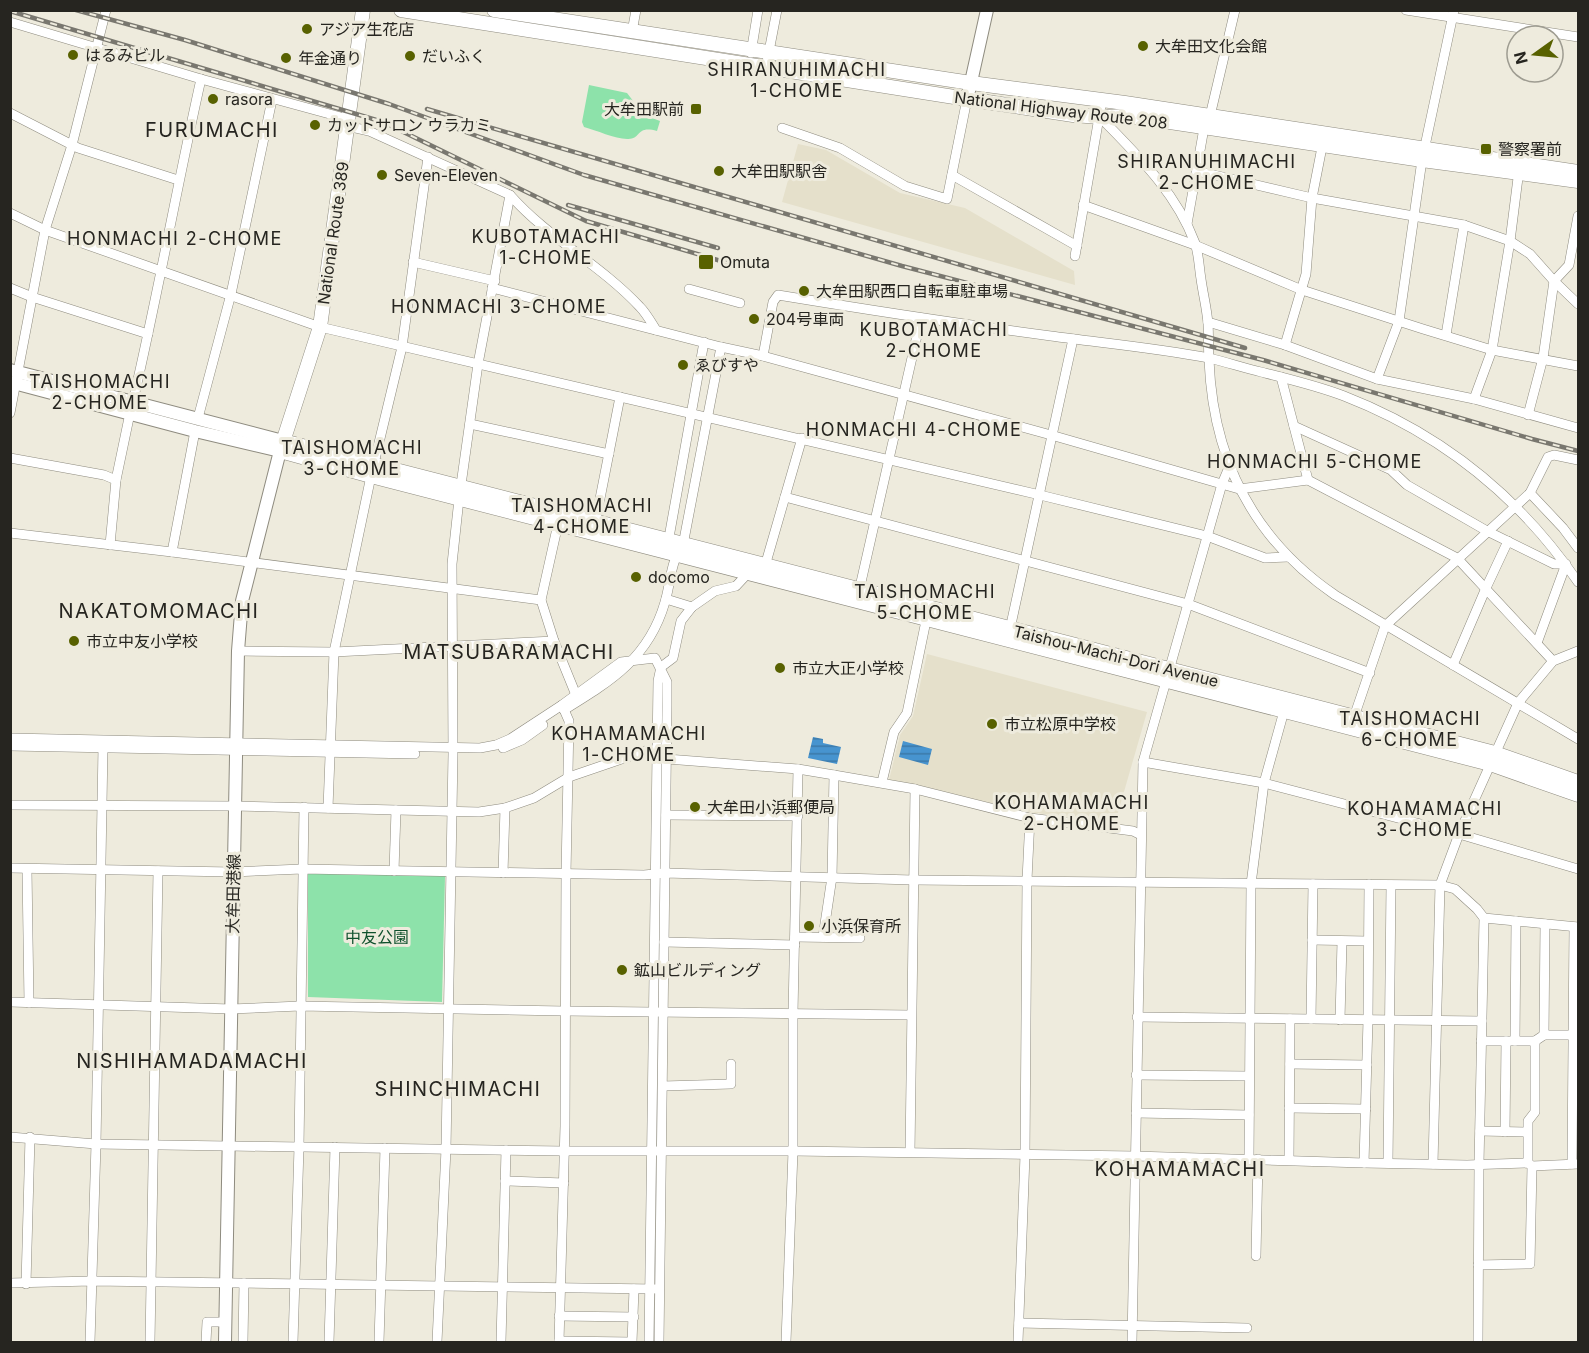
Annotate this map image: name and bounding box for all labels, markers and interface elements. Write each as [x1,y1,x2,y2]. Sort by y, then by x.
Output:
place label: アジア生花店 [319,19,414,39]
marker: アジア生花店 [300,22,314,36]
north arrow [1505,24,1565,84]
place label: 大牟田文化会館 [1155,36,1267,56]
marker: 大牟田文化会館 [1136,39,1150,53]
place label: はるみビル [85,45,165,65]
place label: だいふく [422,46,486,66]
marker: はるみビル [66,48,80,62]
place label: 年金通り [298,48,362,68]
marker: だいふく [403,49,417,63]
text: N [1509,49,1532,66]
marker: 年金通り [279,51,293,65]
district label: SHIRANUHIMACHI 1-CHOME [707,59,887,101]
street label: National Highway Route 208 [953,87,1169,133]
place label: rasora [225,89,273,109]
marker: rasora [206,92,220,106]
place label: 大牟田駅前 [604,99,684,119]
marker: 大牟田駅前 [689,102,703,116]
place label: カットサロン ウラカミ [327,115,492,135]
district label: FURUMACHI [145,118,279,142]
marker: カットサロン ウラカミ [308,118,322,132]
place label: 警察署前 [1498,139,1562,159]
marker: 警察署前 [1479,142,1493,156]
district label: SHIRANUHIMACHI 2-CHOME [1117,151,1297,193]
street label: National Route 389 [313,160,353,306]
place label: 大牟田駅駅舎 [731,161,827,181]
marker: 大牟田駅駅舎 [712,164,726,178]
place label: Seven-Eleven [394,165,498,185]
marker: Seven-Eleven [375,168,389,182]
district label: KUBOTAMACHI 1-CHOME [472,226,620,268]
district label: HONMACHI 2-CHOME [67,228,283,249]
place label: Omuta [720,252,770,272]
marker: Omuta [697,253,715,271]
place label: 大牟田駅西口自転車駐車場 [816,281,1008,301]
marker: 大牟田駅西口自転車駐車場 [797,284,811,298]
district label: HONMACHI 3-CHOME [391,296,607,317]
place label: 204号車両 [766,309,844,329]
marker: 204号車両 [747,312,761,326]
district label: KUBOTAMACHI 2-CHOME [860,319,1008,361]
place label: ゑびすや [695,355,759,375]
marker: ゑびすや [676,358,690,372]
district label: TAISHOMACHI 2-CHOME [29,371,171,413]
district label: HONMACHI 4-CHOME [806,419,1022,440]
district label: TAISHOMACHI 3-CHOME [281,437,423,479]
district label: HONMACHI 5-CHOME [1207,451,1423,472]
district label: TAISHOMACHI 4-CHOME [511,495,653,537]
place label: docomo [648,567,710,587]
marker: docomo [629,570,643,584]
district label: TAISHOMACHI 5-CHOME [854,581,996,623]
district label: NAKATOMOMACHI [59,599,259,623]
street label: Taishou-Machi-Dori Avenue [1011,621,1221,691]
place label: 市立中友小学校 [86,631,198,651]
marker: 市立中友小学校 [67,634,81,648]
district label: MATSUBARAMACHI [403,640,615,664]
place label: 市立大正小学校 [792,658,904,678]
marker: 市立大正小学校 [773,661,787,675]
district label: TAISHOMACHI 6-CHOME [1339,708,1481,750]
place label: 市立松原中学校 [1004,714,1116,734]
marker: 市立松原中学校 [985,717,999,731]
district label: KOHAMAMACHI 1-CHOME [551,723,707,765]
district label: KOHAMAMACHI 2-CHOME [994,792,1150,834]
place label: 大牟田小浜郵便局 [707,797,835,817]
district label: KOHAMAMACHI 3-CHOME [1347,798,1503,840]
marker: 大牟田小浜郵便局 [688,800,702,814]
street label: 大牟田港線 [222,854,244,934]
place label: 小浜保育所 [821,916,901,936]
marker: 小浜保育所 [802,919,816,933]
park label: 中友公園 [345,927,409,947]
place label: 鉱山ビルディング [634,960,761,980]
marker: 鉱山ビルディング [615,963,629,977]
district label: NISHIHAMADAMACHI [76,1049,308,1073]
district label: SHINCHIMACHI [374,1077,542,1101]
district label: KOHAMAMACHI [1094,1157,1266,1181]

